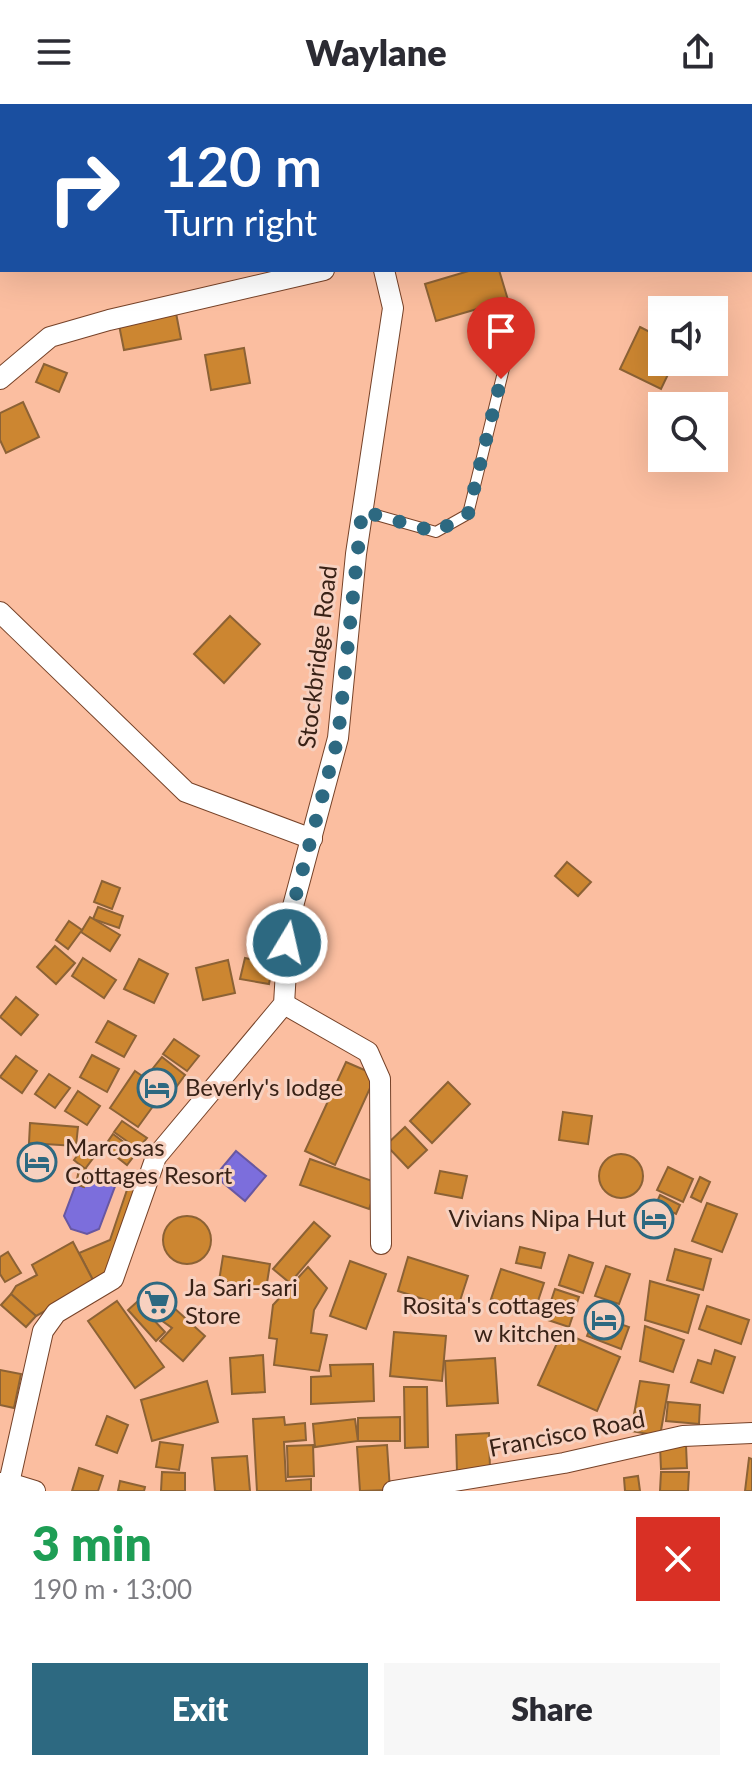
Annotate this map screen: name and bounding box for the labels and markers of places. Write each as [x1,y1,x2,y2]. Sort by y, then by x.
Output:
pin [467,297,535,379]
hotel icon: Beverly's lodge [136,1067,178,1109]
place label: Beverly's lodge [185,1072,343,1101]
place label: Marcosas Cottages Resort [65,1132,233,1189]
hotel icon: Marcosas Cottages Resort [16,1141,58,1183]
hotel icon: Vivians Nipa Hut [633,1198,675,1240]
place label: Vivians Nipa Hut [448,1203,626,1232]
place label: Ja Sari-sari Store [185,1272,298,1329]
supermarket icon: Ja Sari-sari Store [136,1281,178,1323]
place label: Rosita's cottages w kitchen [402,1290,576,1347]
hotel icon: Rosita's cottages w kitchen [583,1299,625,1341]

